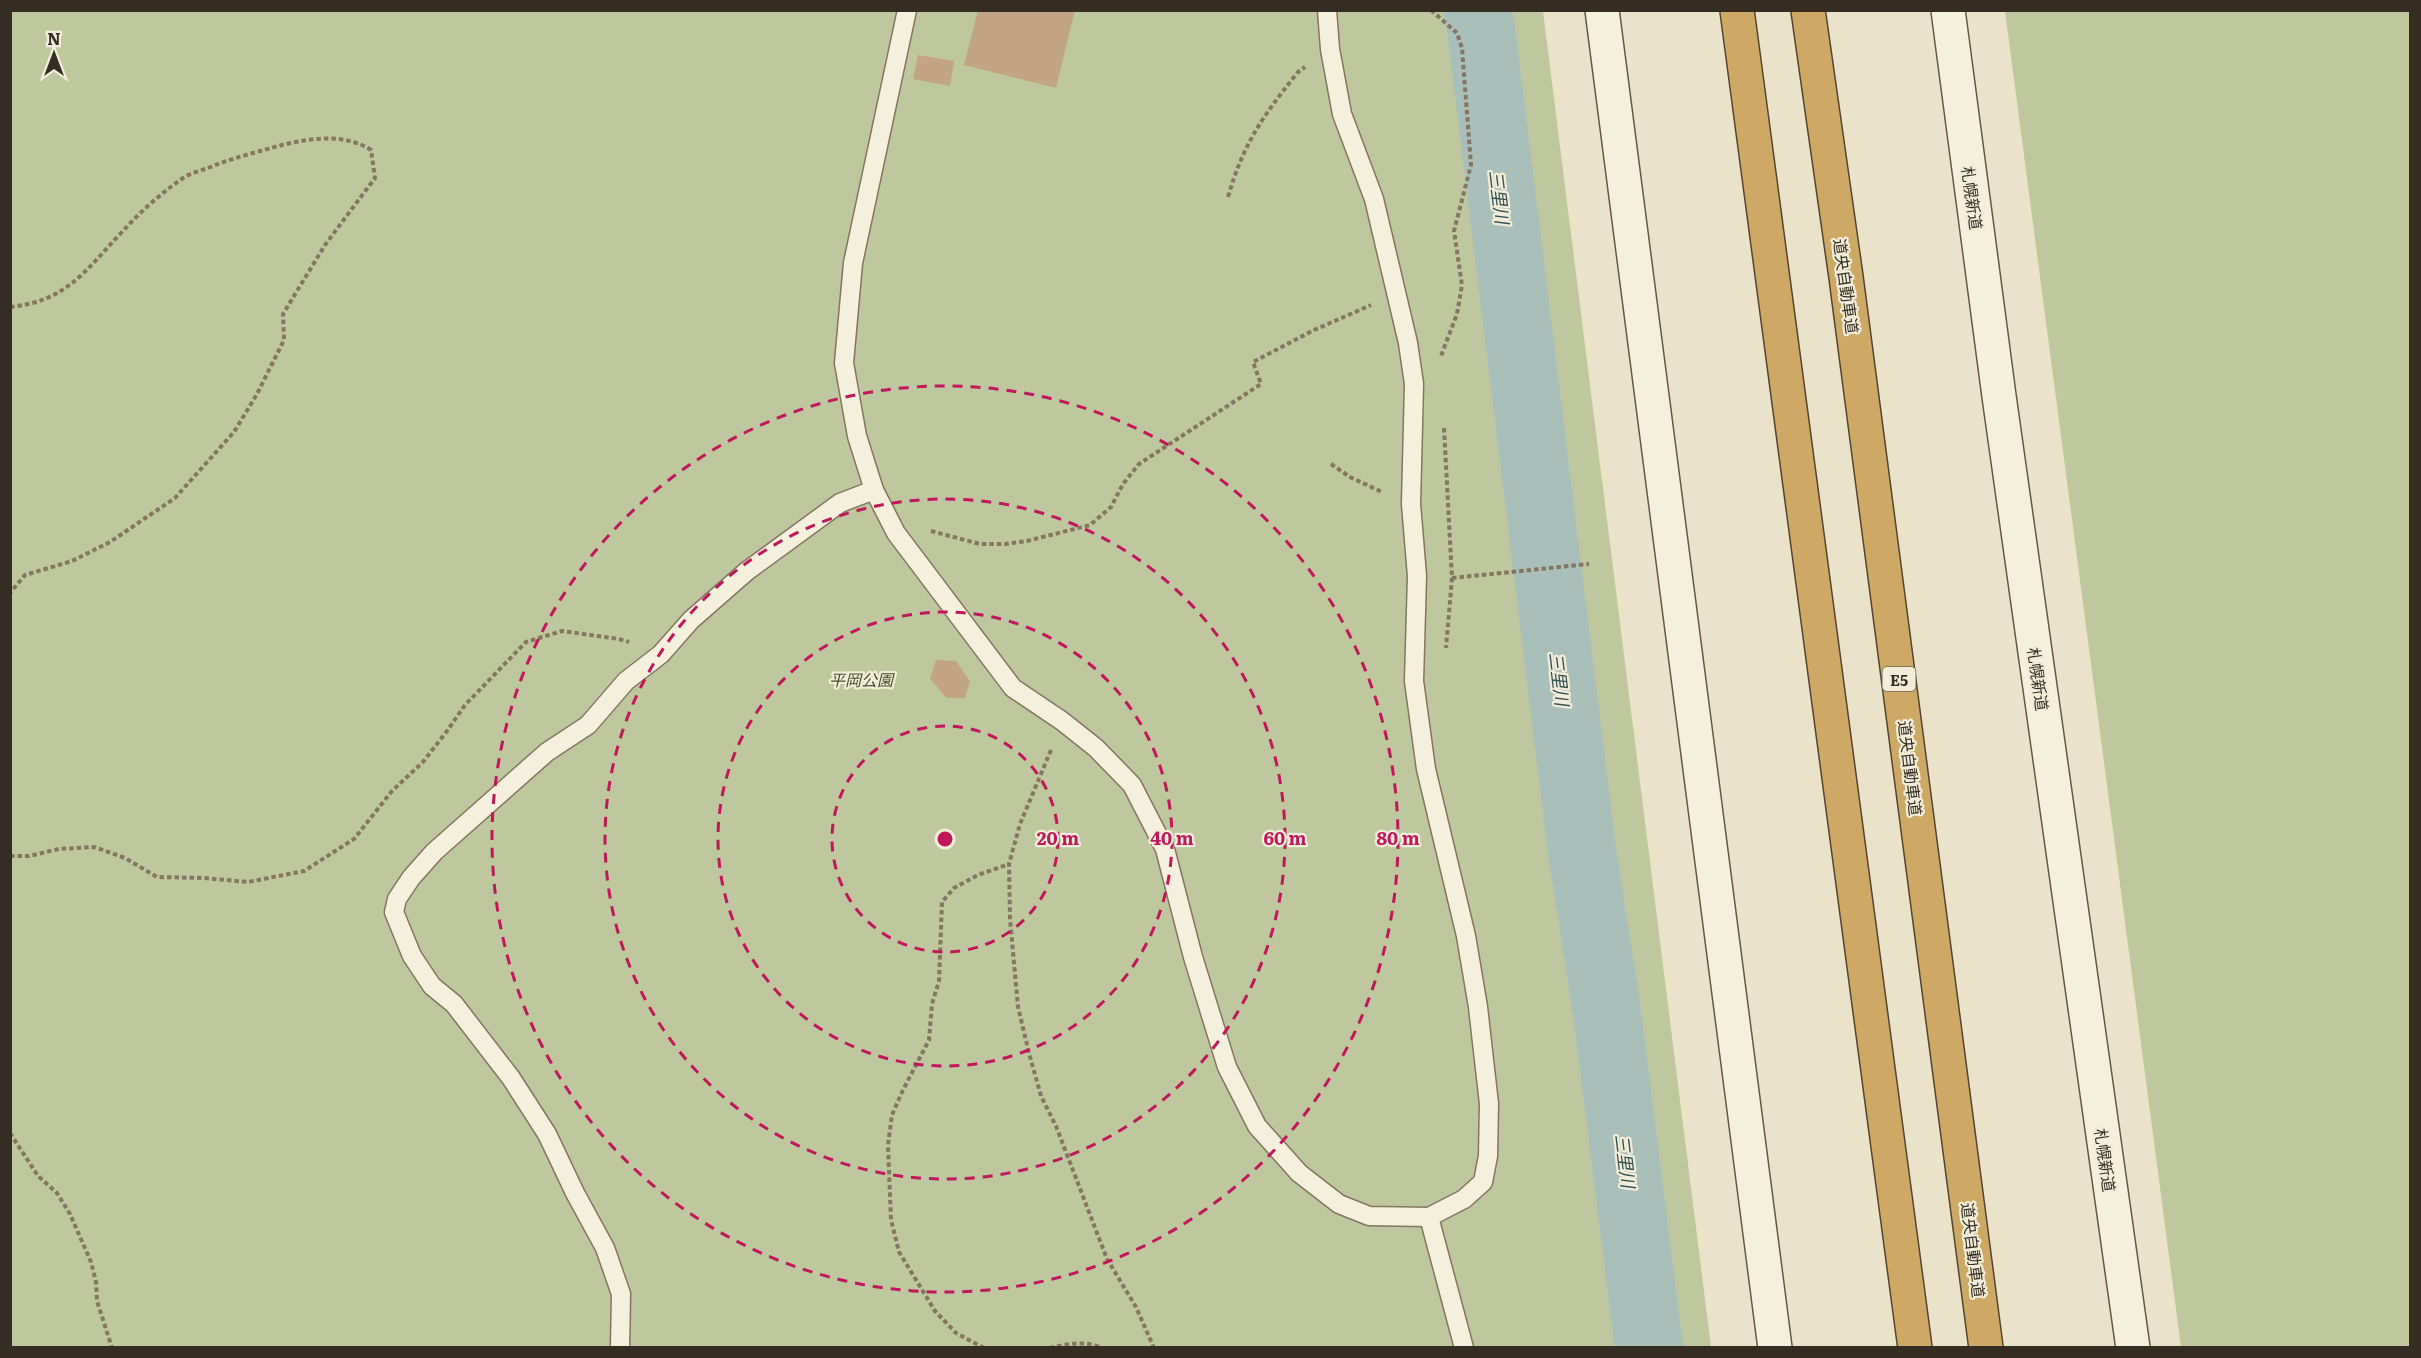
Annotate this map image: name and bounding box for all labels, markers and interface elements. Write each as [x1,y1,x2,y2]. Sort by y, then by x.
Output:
north arrow [24,24,84,84]
text: N [47,26,61,50]
street label: 札幌新道 [1957,165,1989,231]
water label: 三里川 [1483,169,1517,227]
street label: 道央自動車道 [1828,237,1866,335]
street label: 札幌新道 [2023,646,2055,712]
water label: 三里川 [1543,651,1577,709]
park label: 平岡公園 [829,667,895,691]
road number: E5 [1882,667,1916,691]
street label: 道央自動車道 [1893,719,1929,817]
text: 20 m [1037,824,1079,851]
text: 40 m [1150,824,1194,851]
text: 60 m [1263,824,1307,851]
text: 80 m [1376,824,1420,851]
centre of rings [935,829,955,849]
street label: 札幌新道 [2090,1127,2122,1193]
water label: 三里川 [1609,1133,1643,1191]
street label: 道央自動車道 [1956,1201,1992,1299]

